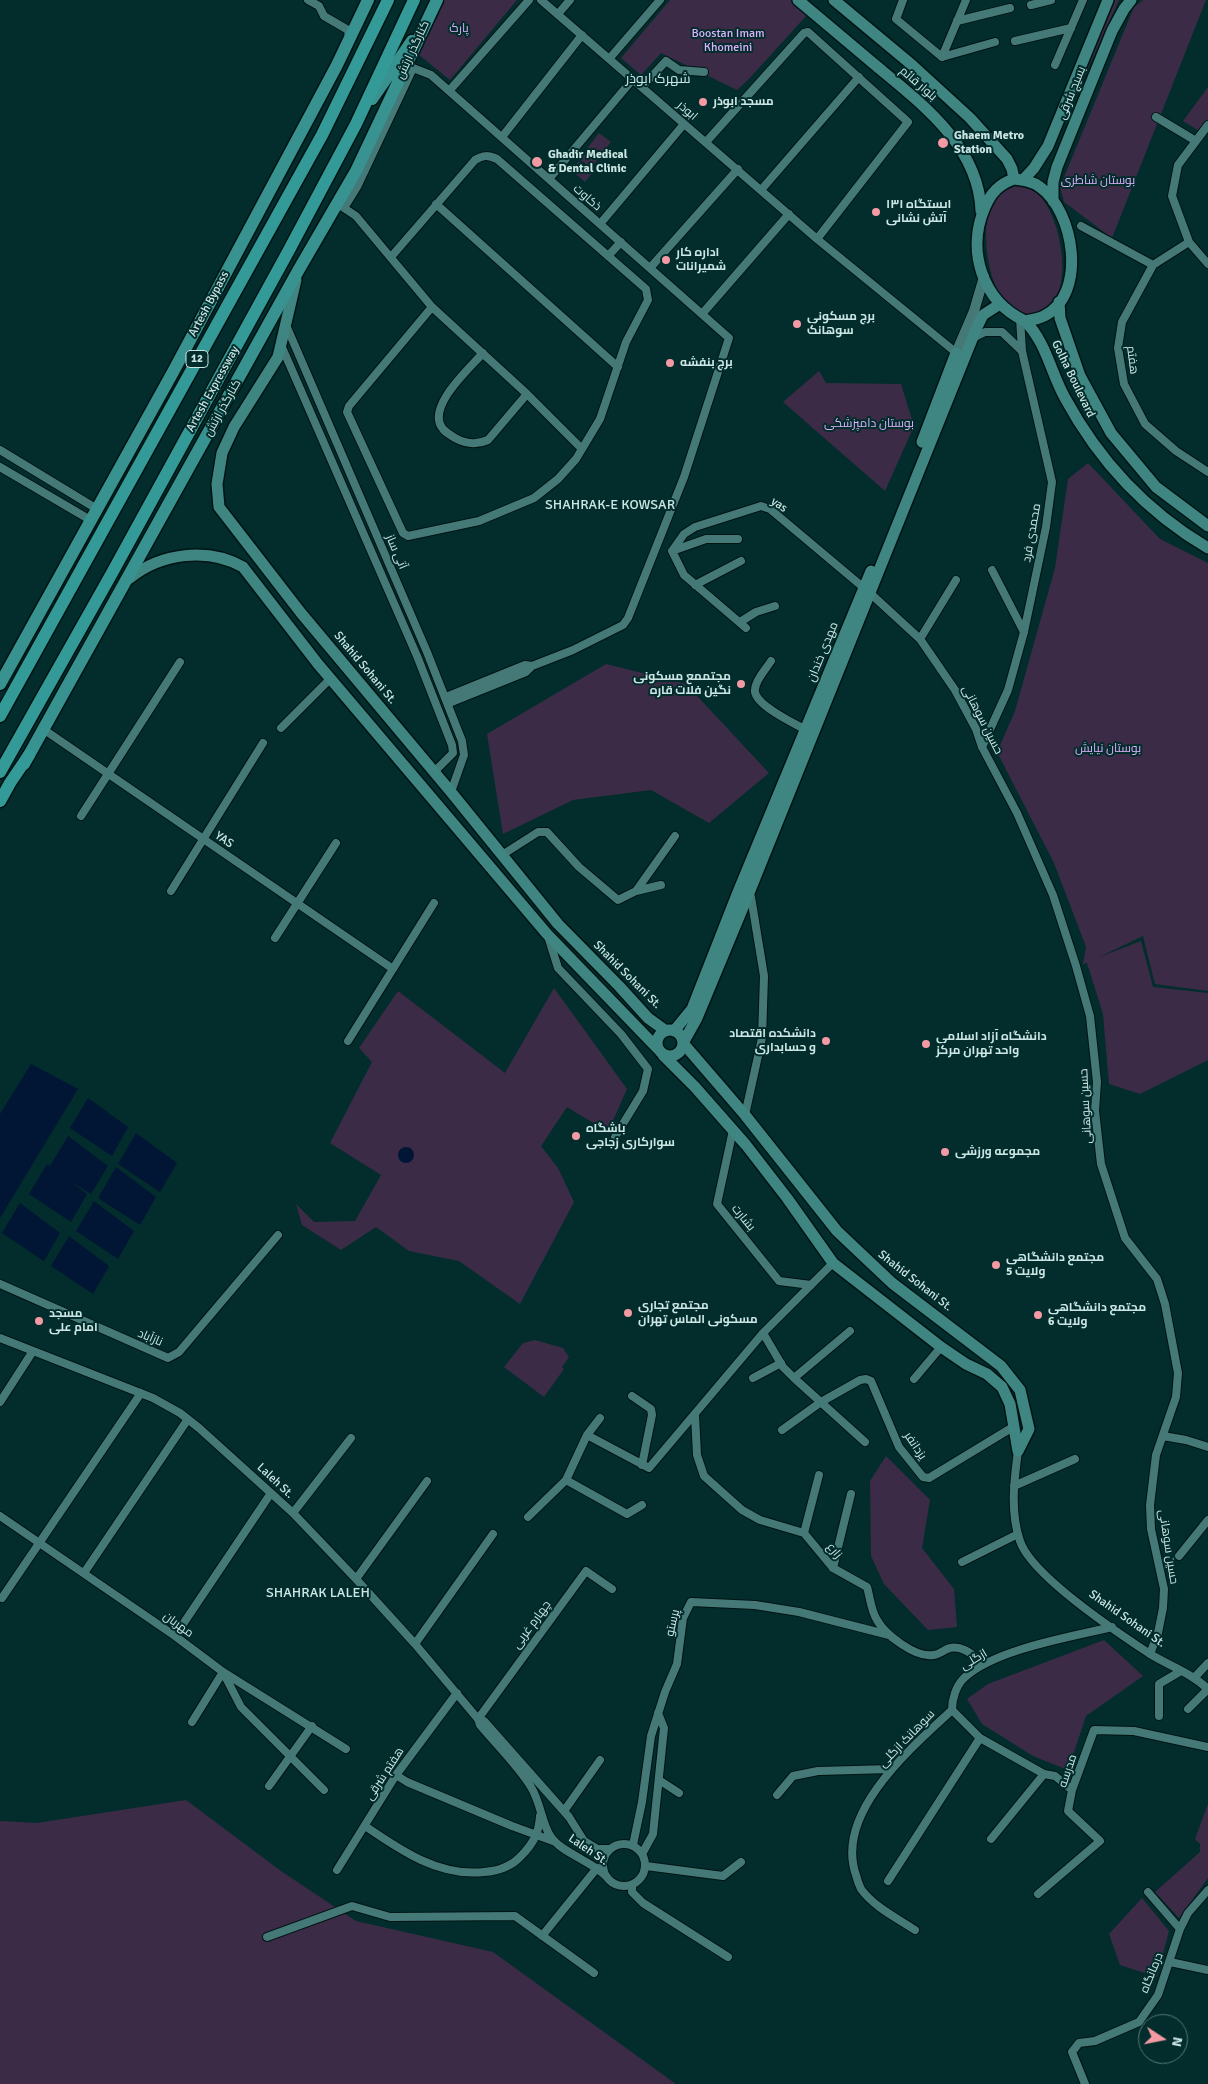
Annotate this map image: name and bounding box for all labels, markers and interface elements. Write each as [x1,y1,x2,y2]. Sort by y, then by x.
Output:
street label: کنارگذر ارتش [393,19,433,81]
park label: پارک [449,22,469,36]
park label: Boostan Imam Khomeini [691,27,765,55]
street label: بلوار قائم [896,64,940,104]
street label: بسیج شرقی [1055,64,1089,122]
district label: شهرک ابوذر [625,71,691,87]
place label: مسجد ابوذر [713,95,774,109]
marker: مسجد ابوذر [697,96,709,108]
street label: ابوذر [674,98,700,124]
place label: Ghaem Metro Station [954,129,1024,157]
marker: Ghaem Metro Station [936,136,950,150]
place label: Ghadir Medical & Dental Clinic [548,148,628,176]
marker: Ghadir Medical & Dental Clinic [530,155,544,169]
park label: بوستان شاطری [1061,174,1135,188]
street label: ذکاوت [570,182,604,214]
place label: ایستگاه ۱۳۱ آتش نشانی [886,198,951,226]
marker: ایستگاه ۱۳۱ آتش نشانی [870,206,882,218]
place label: اداره کار شمیرانات [676,246,726,274]
marker: اداره کار شمیرانات [660,254,672,266]
street label: Artesh Bypass [186,269,232,339]
place label: برج مسکونی سوهانک [807,310,875,338]
marker: برج مسکونی سوهانک [791,318,803,330]
street label: Golha Boulevard [1048,338,1098,420]
street label: Artesh Expressway [183,344,243,434]
street label: هفتم [1123,345,1141,375]
road number: 12 [186,350,208,368]
place label: برج بنفشه [680,356,733,370]
marker: برج بنفشه [664,357,676,369]
street label: کنارگذر ارتش [202,377,244,439]
park label: بوستان دامپزشکی [824,417,914,431]
street label: yas [768,494,790,516]
district label: SHAHRAK-E KOWSAR [535,497,685,513]
street label: محمدی فرد [1020,502,1044,564]
street label: آتی ساز [382,532,410,572]
street label: مهدی خندان [804,620,842,684]
street label: Shahid Sohani St. [331,629,399,707]
place label: مجتممع مسکونی نگین فلات قاره [633,670,731,698]
marker: مجتممع مسکونی نگین فلات قاره [735,678,747,690]
street label: حسین سوهانی [958,683,1006,757]
park label: بوستان نیایش [1075,742,1141,756]
street label: YAS [212,829,236,851]
street label: Shahid Sohani St. [590,938,664,1012]
place label: دانشکده اقتصاد و حسابداری [729,1027,816,1055]
place label: دانشگاه آزاد اسلامی واحد تهران مرکز [936,1030,1047,1058]
marker: دانشکده اقتصاد و حسابداری [820,1035,832,1047]
marker: دانشگاه آزاد اسلامی واحد تهران مرکز [920,1038,932,1050]
street label: حسین سوهانی [1077,1068,1095,1144]
place label: باشگاه سواركاری زجاجی [586,1122,675,1150]
marker: باشگاه سواركاری زجاجی [570,1130,582,1142]
place label: مجموعه ورزشی [955,1145,1040,1159]
marker: مجموعه ورزشی [939,1146,951,1158]
street label: بشارت [728,1202,758,1234]
street label: Shahid Sohani St. [875,1248,955,1314]
place label: مجتمع دانشگاهی ولایت 5 [1006,1251,1104,1279]
marker: مجتمع دانشگاهی ولایت 5 [990,1259,1002,1271]
place label: مجتمع تجاری مسکونی الماس تهران [638,1299,758,1327]
place label: مجتمع دانشگاهی ولایت 6 [1048,1301,1146,1329]
place label: مسجد امام علی [49,1307,98,1335]
marker: مجتمع تجاری مسکونی الماس تهران [622,1307,634,1319]
marker: مجتمع دانشگاهی ولایت 6 [1032,1309,1044,1321]
marker: مسجد امام علی [33,1315,45,1327]
street label: نازآباد [135,1326,165,1350]
street label: یزدانفر [901,1429,929,1463]
street label: Laleh St. [254,1460,296,1502]
street label: حسین سوهانی [1155,1509,1181,1585]
street label: زارع [823,1540,845,1562]
district label: SHAHRAK LALEH [258,1585,378,1601]
street label: Shahid Sohani St. [1086,1587,1168,1651]
street label: چهارم غربی [510,1598,554,1652]
street label: پرستو [663,1608,683,1638]
street label: مهربان [160,1609,196,1641]
street label: ازگلی [958,1646,990,1674]
street label: سوهانک ازگلی [876,1707,938,1771]
street label: هفتم شرقی [363,1745,407,1803]
street label: مدرسه [1056,1753,1080,1789]
street label: Laleh St. [565,1831,611,1869]
street label: درمانگاه [1137,1951,1167,1995]
north arrow [1138,2014,1188,2064]
text: N [1168,2035,1187,2048]

